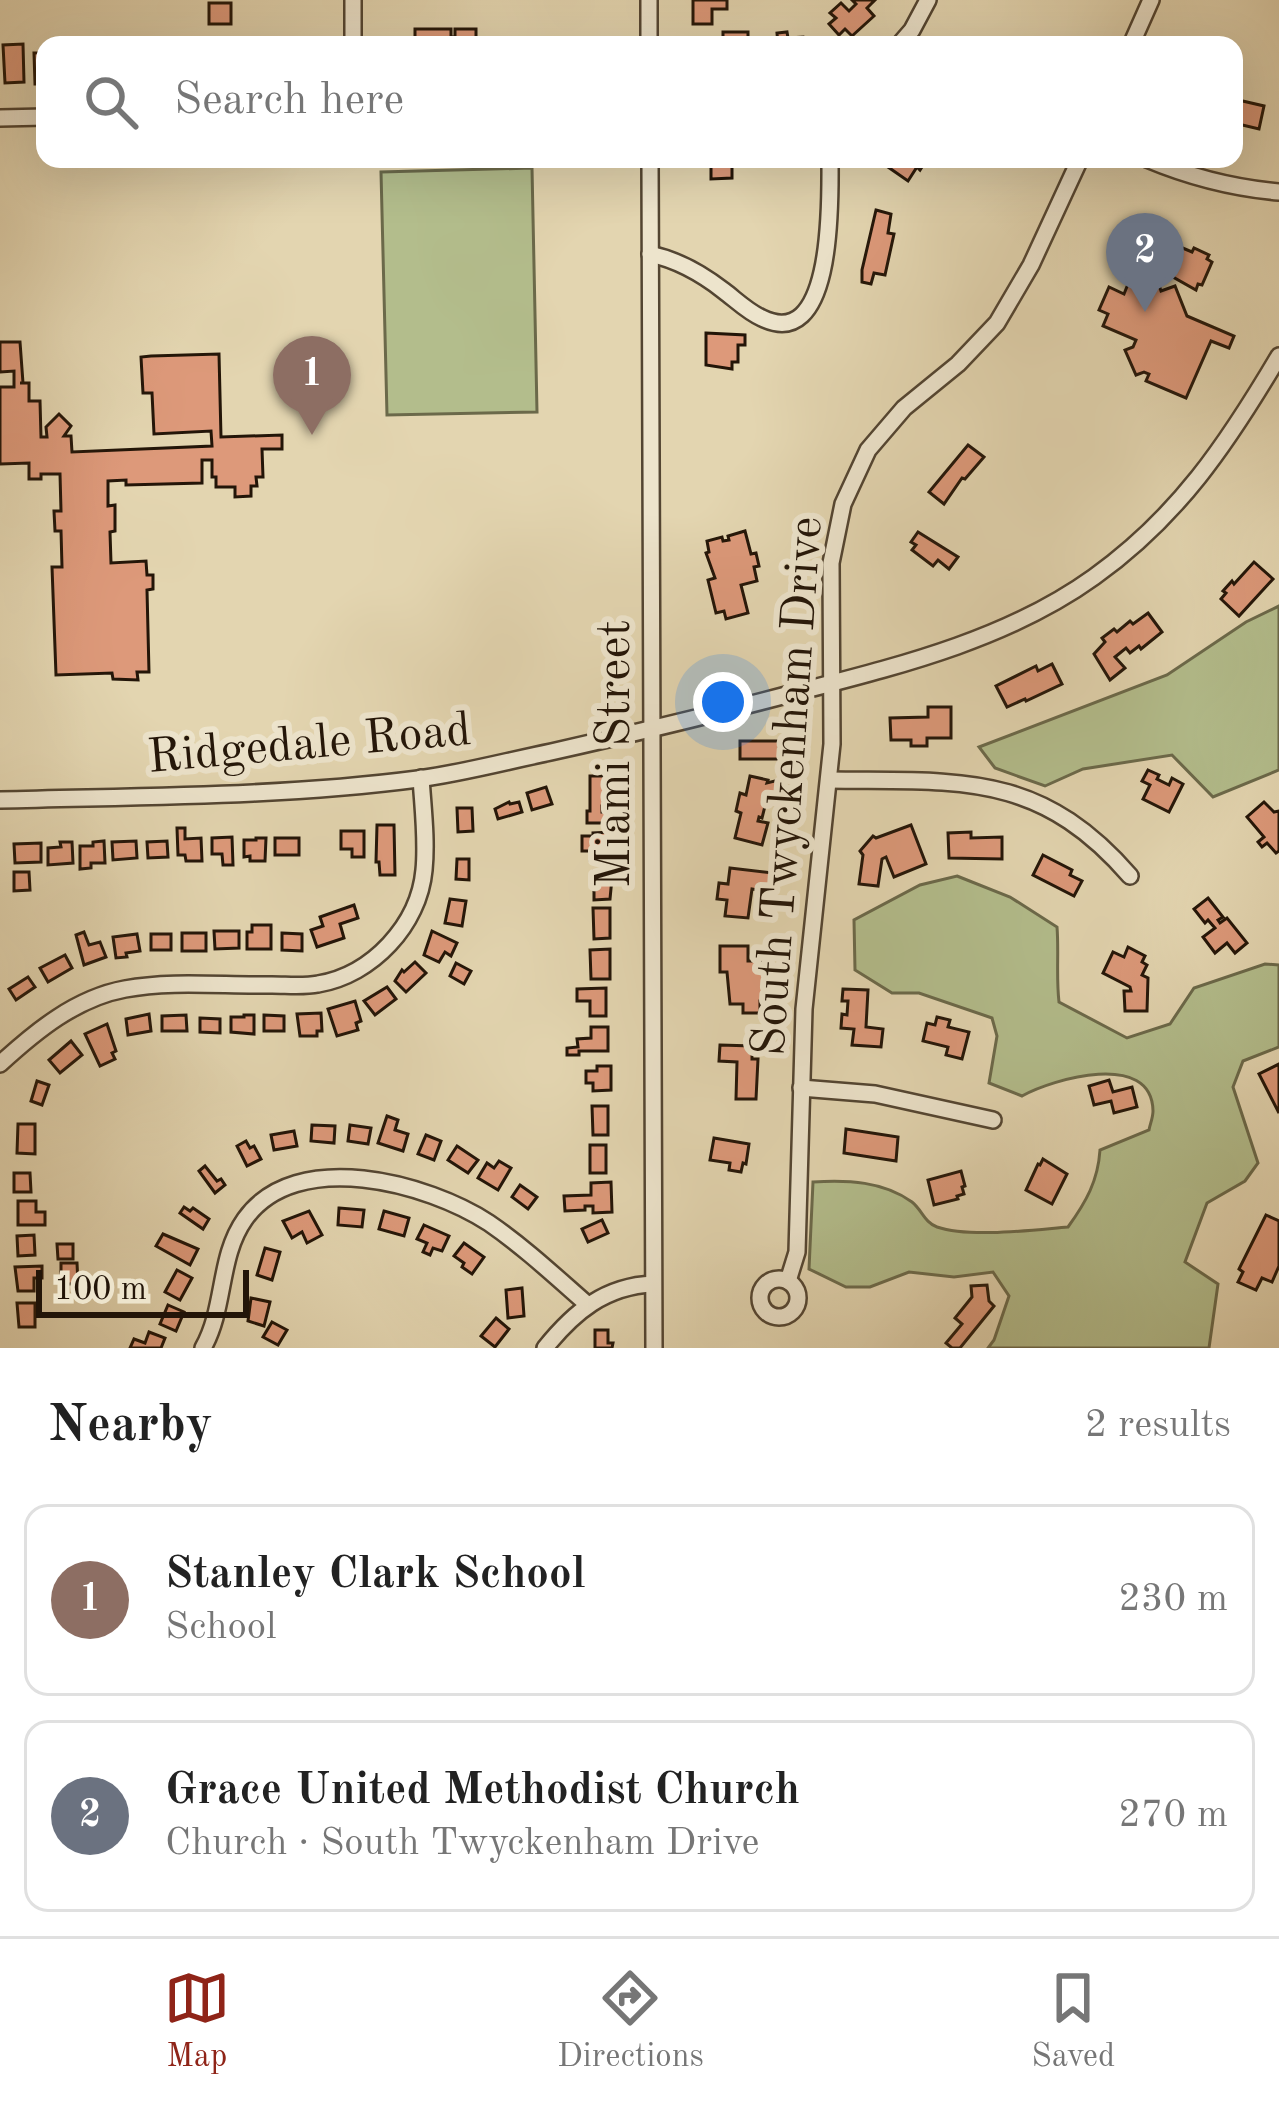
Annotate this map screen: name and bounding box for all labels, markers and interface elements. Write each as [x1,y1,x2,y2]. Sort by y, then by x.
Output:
search box [36,36,1243,168]
icon: search [78,69,144,135]
text: Search here [174,79,404,124]
pin: 2 [1106,213,1184,312]
pin: 1 [273,336,351,435]
street label: South Twyckenham Drive [746,515,832,1058]
street label: Miami Street [592,620,640,888]
your location [693,672,753,732]
street label: Ridgedale Road [146,707,473,783]
scale bar [36,1264,249,1317]
text: 100 m [54,1274,147,1307]
text: Nearby [48,1401,213,1452]
text: 2 results [1085,1406,1231,1445]
text: Stanley Clark School [165,1553,586,1598]
text: 1 [79,1580,101,1619]
text: 230 m [1118,1580,1228,1619]
text: School [165,1608,277,1647]
text: Grace United Methodist Church [165,1769,800,1814]
text: 2 [79,1796,101,1835]
text: 270 m [1118,1796,1228,1835]
text: Church · South Twyckenham Drive [165,1824,760,1863]
tab: Map [164,1965,230,2078]
tab: Directions [557,1965,704,2078]
tab: Saved [1031,1965,1115,2078]

